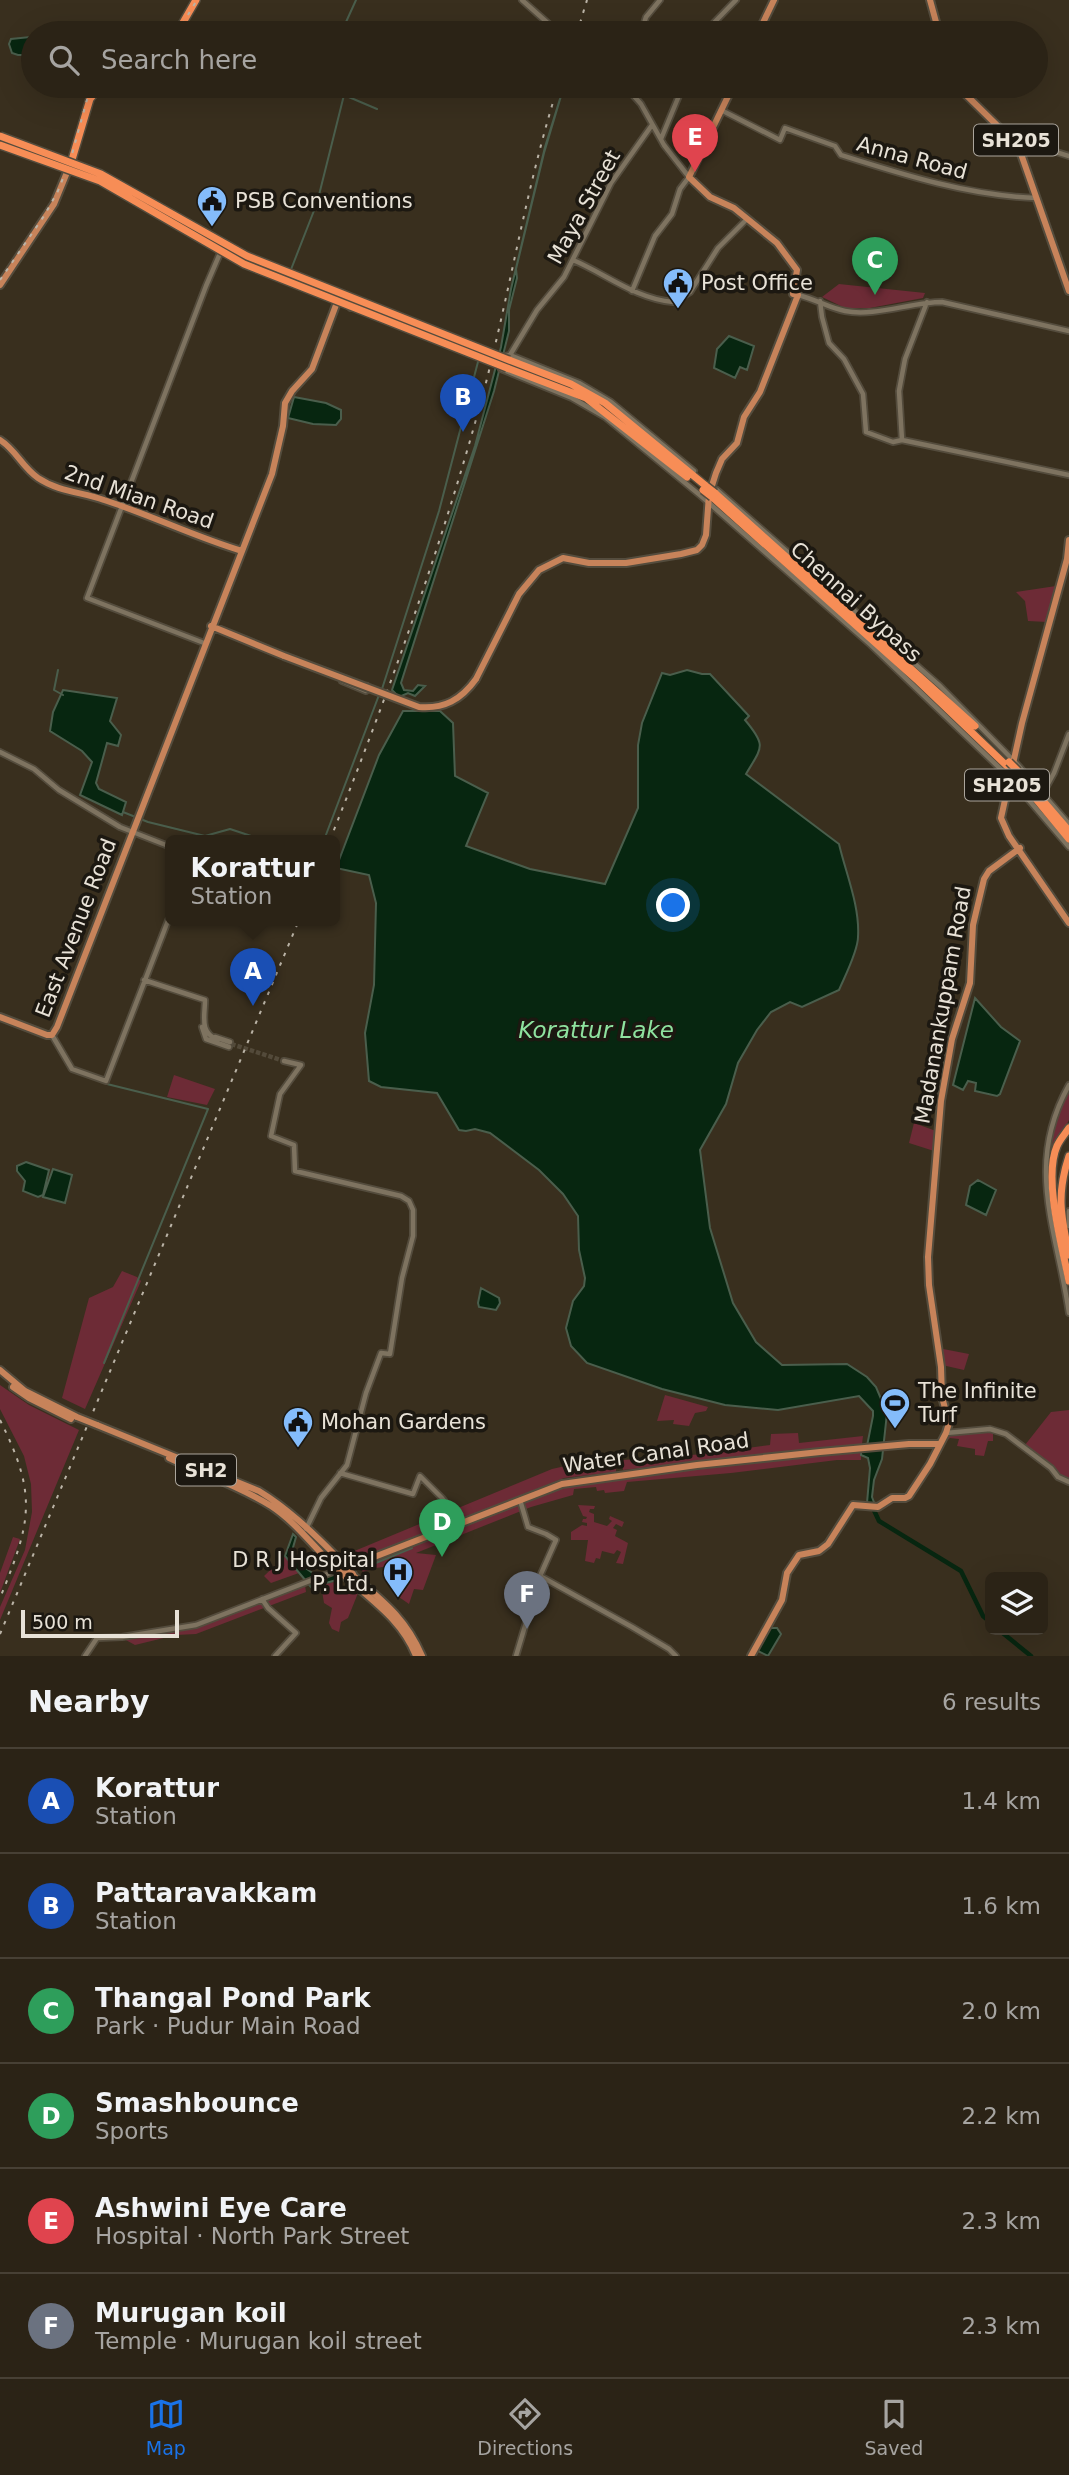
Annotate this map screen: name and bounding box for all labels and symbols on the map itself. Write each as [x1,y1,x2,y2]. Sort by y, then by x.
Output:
pin: E [672,114,718,172]
road number: SH205 [974,124,1058,156]
street label: Anna Road [854,132,970,184]
street label: Maya Street [543,146,625,268]
public building icon: PSB Conventions [195,184,229,228]
place label: PSB Conventions [235,189,413,213]
pin: C [852,237,898,295]
public building icon: Post Office [661,266,695,310]
place label: Post Office [701,271,813,295]
pin: B [440,374,486,432]
street label: 2nd Mian Road [61,460,217,534]
street label: Chennai Bypass [786,537,926,667]
road number: SH205 [965,770,1049,800]
street label: East Avenue Road [31,835,121,1021]
street label: Madanankuppam Road [910,884,976,1126]
your location [656,888,690,922]
pin: A [230,948,276,1006]
water label: Korattur Lake [518,1017,674,1043]
place label: The Infinite Turf [917,1379,1037,1427]
sports icon: The Infinite Turf [878,1386,912,1430]
public building icon: Mohan Gardens [281,1405,315,1449]
place label: Mohan Gardens [321,1410,486,1434]
street label: Water Canal Road [561,1428,751,1478]
road number: SH2 [176,1454,236,1486]
pin: D [419,1499,465,1557]
place label: D R J Hospital P. Ltd. [232,1548,375,1596]
hospital icon: D R J Hospital P. Ltd. [381,1555,415,1599]
pin: F [504,1571,550,1629]
scale bar [21,1607,178,1639]

